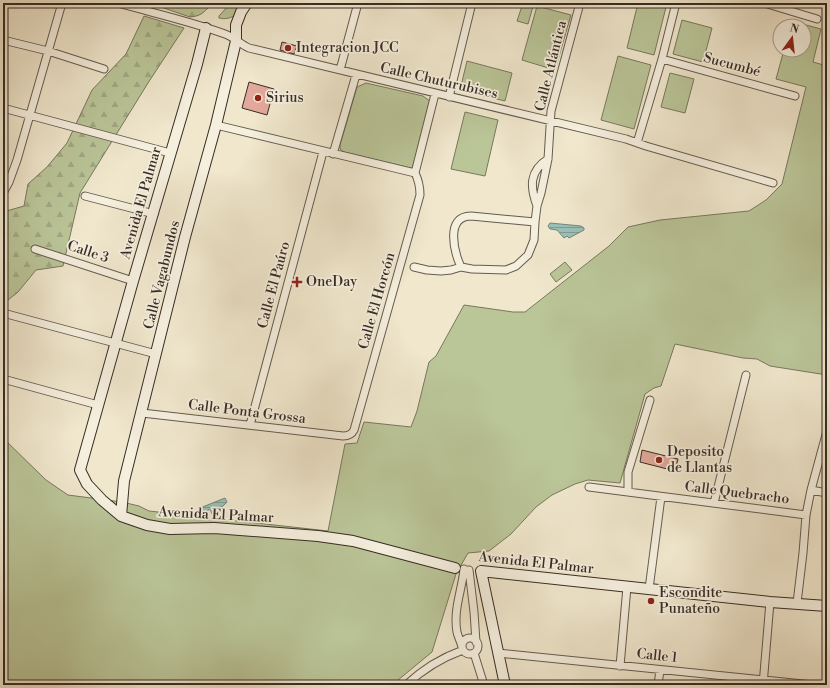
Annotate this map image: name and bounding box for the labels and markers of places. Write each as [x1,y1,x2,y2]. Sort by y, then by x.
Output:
place label: Integracion JCC [296,39,399,57]
marker: Integracion JCC [283,43,293,53]
place label: Sirius [266,89,304,107]
marker: Sirius [253,93,263,103]
place label: OneDay [306,273,357,291]
marker: OneDay [291,276,303,288]
place label: Deposito de Llantas [667,443,732,477]
marker: Deposito de Llantas [654,455,664,465]
place label: Escondite Punateño [659,584,722,618]
marker: Escondite Punateño [646,596,656,606]

